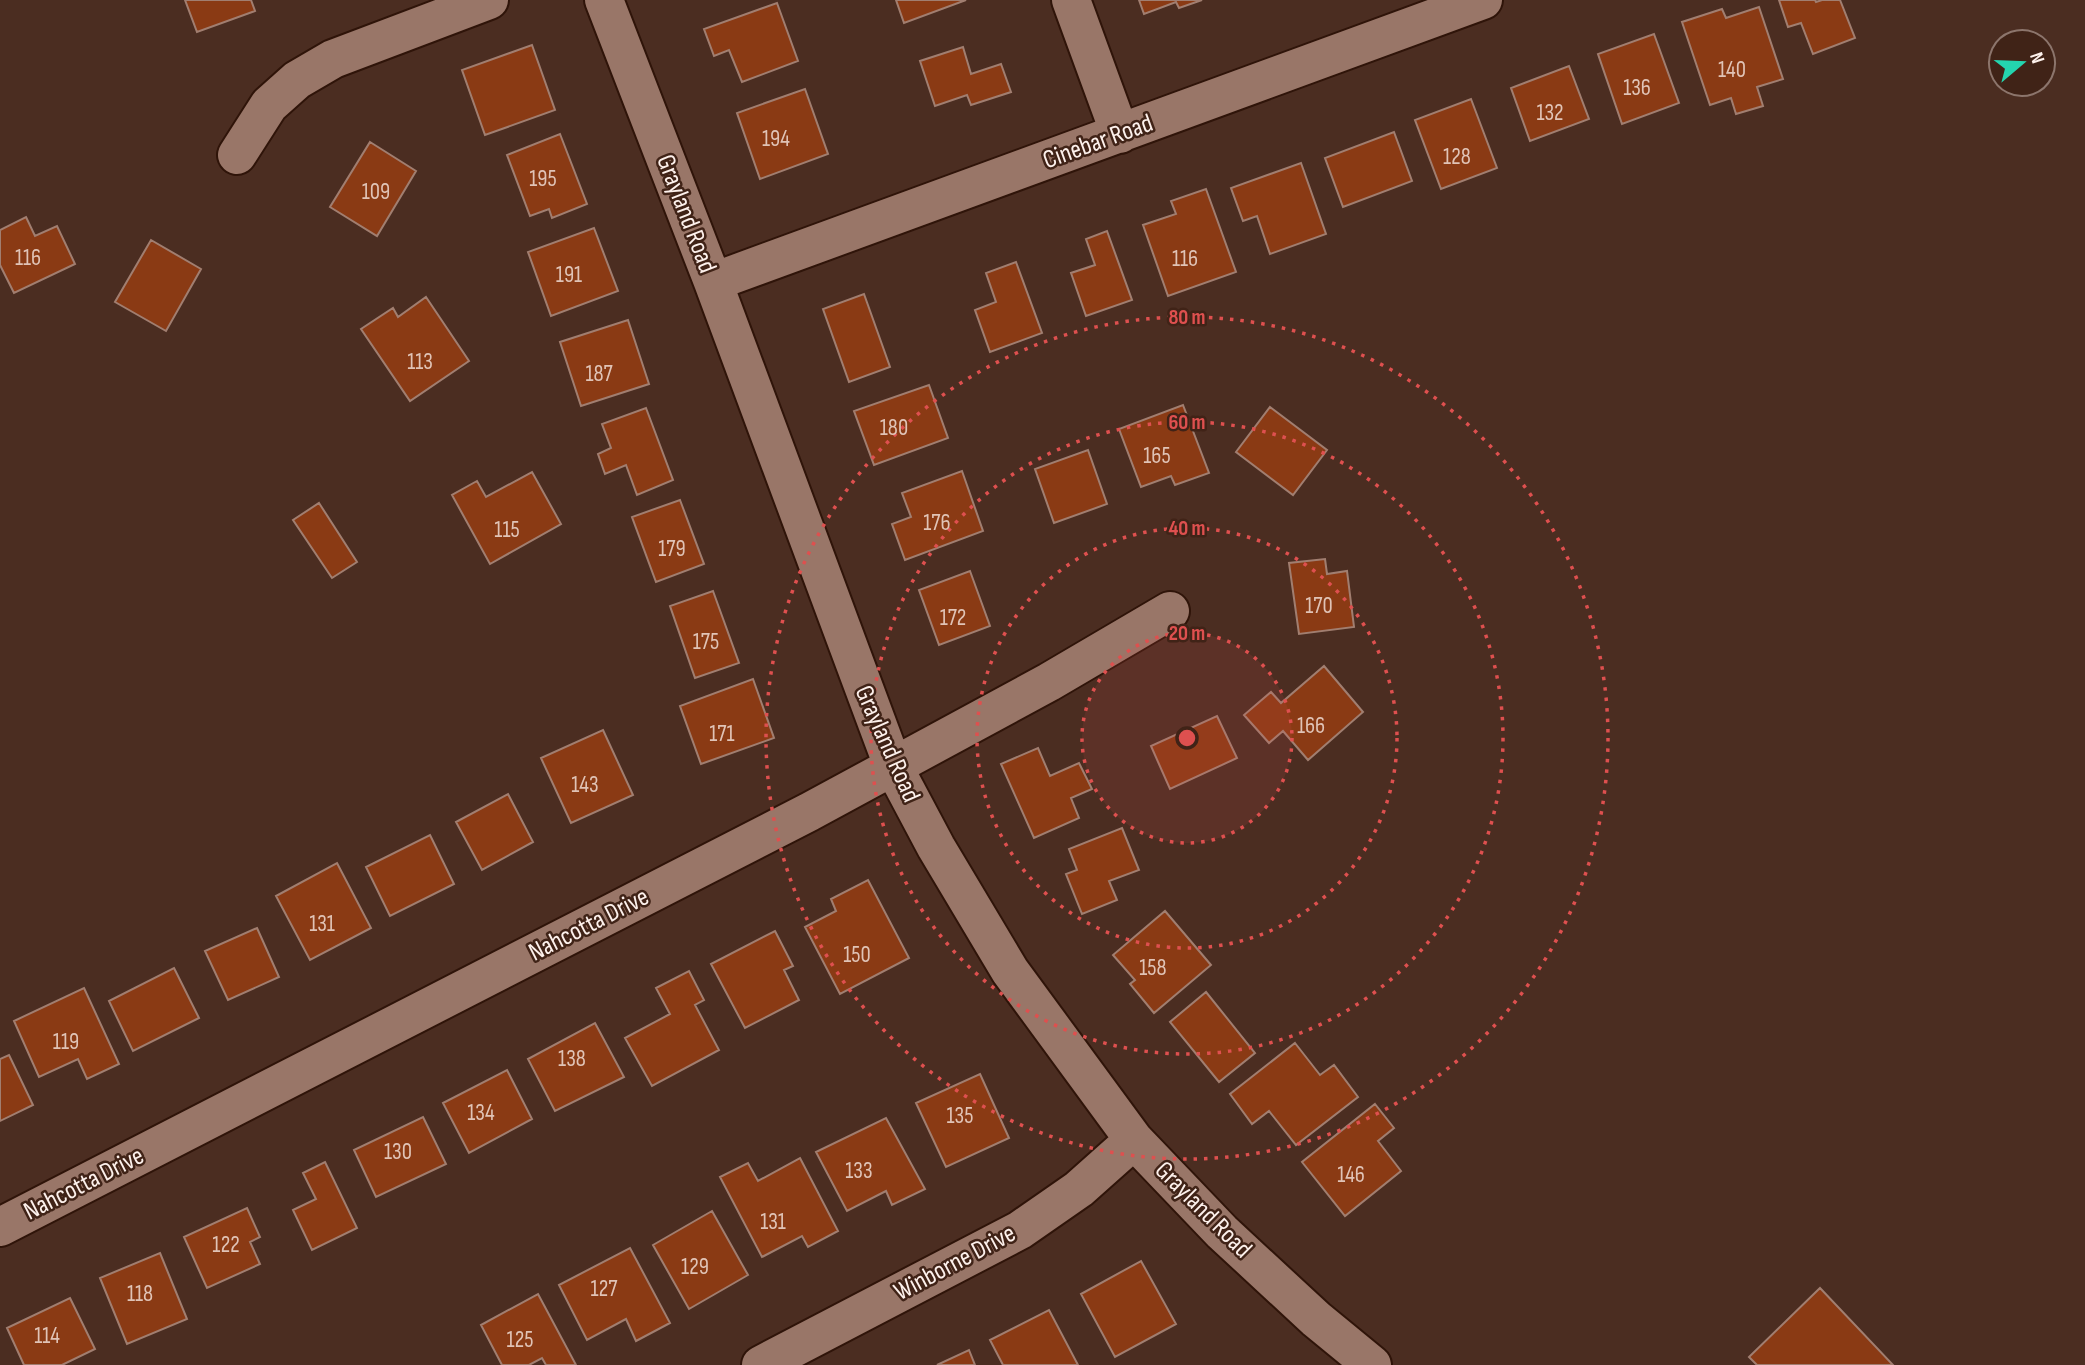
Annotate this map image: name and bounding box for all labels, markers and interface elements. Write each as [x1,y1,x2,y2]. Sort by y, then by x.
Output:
north arrow [1987,28,2057,98]
text: N [2024,49,2049,66]
house number: 140 [1718,56,1746,84]
house number: 136 [1623,74,1651,102]
house number: 132 [1536,99,1564,127]
street label: Cinebar Road [1039,108,1157,176]
house number: 194 [762,125,790,153]
house number: 128 [1443,143,1471,171]
street label: Grayland Road [649,150,723,278]
house number: 195 [529,165,557,193]
house number: 109 [362,178,390,206]
house number: 116 [15,244,41,272]
house number: 116 [1172,245,1198,273]
house number: 191 [556,261,582,289]
text: 80 m [1168,305,1206,330]
house number: 113 [407,348,433,376]
house number: 187 [585,360,613,388]
text: 60 m [1168,410,1206,435]
house number: 180 [880,414,908,442]
house number: 165 [1143,442,1171,470]
house number: 176 [923,509,951,537]
house number: 115 [494,516,520,544]
text: 40 m [1169,516,1205,541]
house number: 179 [658,535,686,563]
house number: 170 [1305,592,1333,620]
house number: 172 [940,604,966,632]
text: 20 m [1169,621,1205,646]
house number: 175 [693,628,719,656]
street label: Grayland Road [848,681,926,807]
house number: 166 [1297,712,1325,740]
house number: 171 [709,720,735,748]
centre of rings [1175,726,1199,750]
house number: 143 [571,771,599,799]
street label: Nahcotta Drive [524,882,654,968]
house number: 131 [309,910,335,938]
house number: 150 [843,941,871,969]
house number: 158 [1139,954,1167,982]
house number: 119 [53,1028,79,1056]
house number: 138 [558,1045,586,1073]
house number: 134 [467,1099,495,1127]
house number: 135 [947,1102,973,1130]
house number: 130 [384,1138,412,1166]
street label: Nahcotta Drive [19,1141,149,1227]
street label: Grayland Road [1148,1155,1258,1265]
house number: 133 [845,1157,873,1185]
house number: 146 [1337,1161,1365,1189]
house number: 131 [760,1208,786,1236]
street label: Winborne Drive [889,1218,1021,1308]
house number: 122 [212,1231,240,1259]
house number: 129 [681,1253,709,1281]
house number: 127 [590,1275,618,1303]
house number: 118 [127,1280,153,1308]
house number: 114 [34,1322,60,1350]
house number: 125 [506,1326,534,1354]

